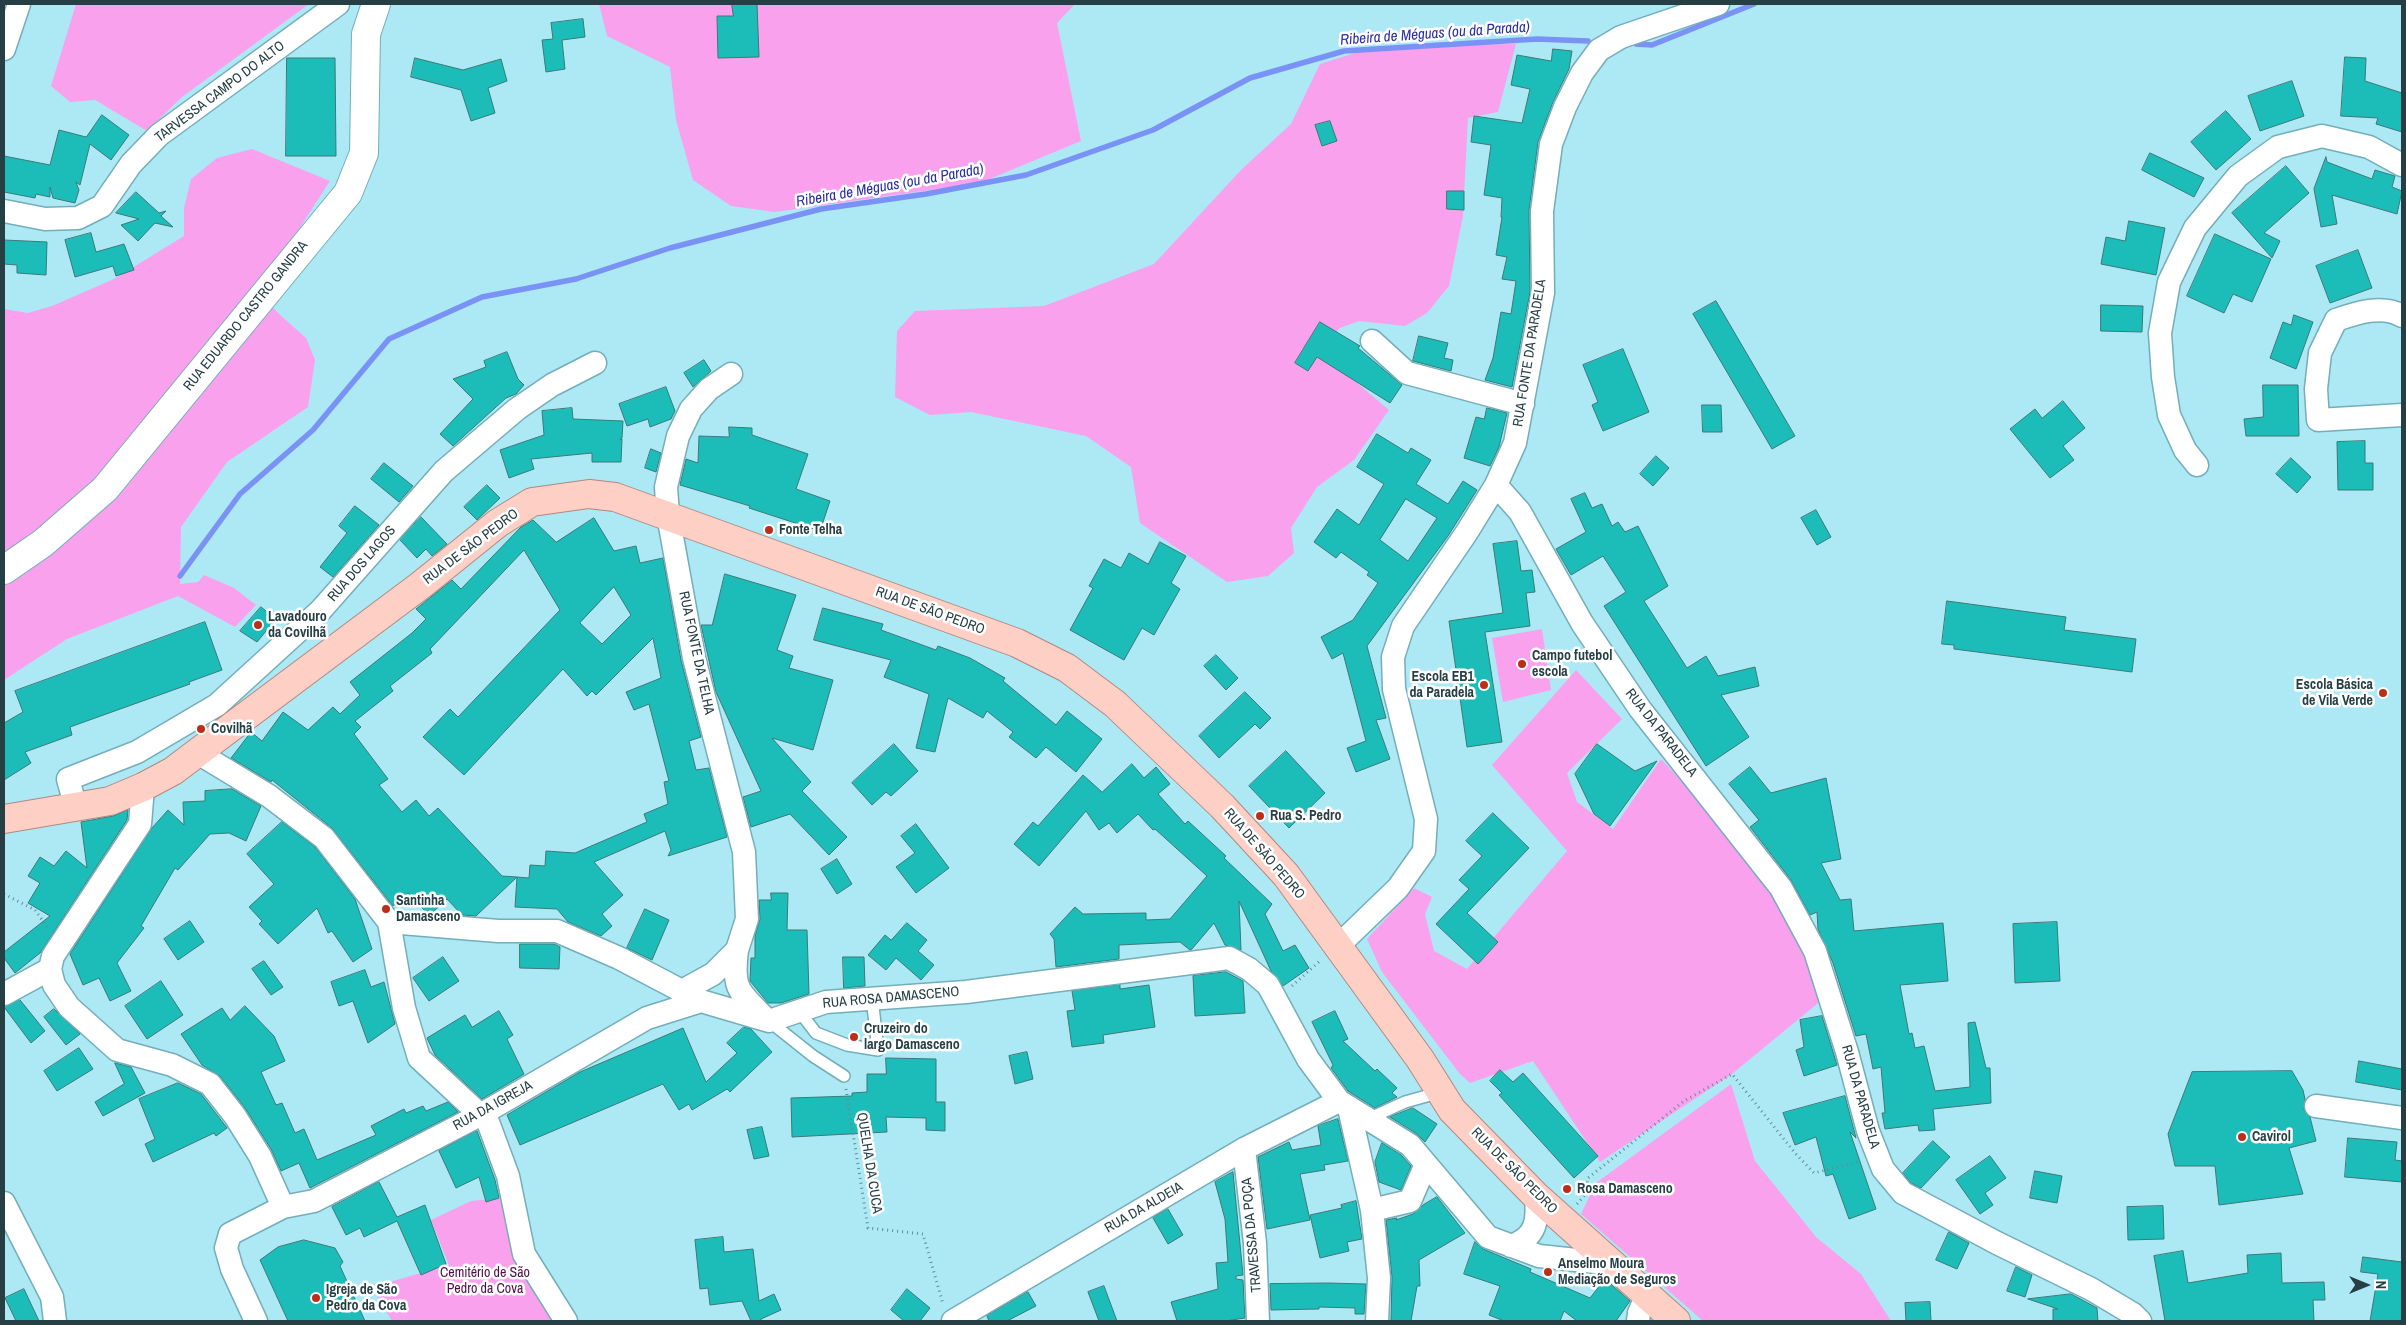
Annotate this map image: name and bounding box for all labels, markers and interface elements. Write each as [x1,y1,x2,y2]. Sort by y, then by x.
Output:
water label: Ribeira de Méguas (ou da Parada) [1340,18,1530,50]
street label: TARVESSA CAMPO DO ALTO [152,38,288,146]
water label: Ribeira de Méguas (ou da Parada) [795,161,985,211]
street label: RUA EDUARDO CASTRO GANDRA [180,238,312,394]
street label: RUA FONTE DA PARADELA [1510,278,1550,428]
street label: RUA DE SÃO PEDRO [420,506,522,588]
place label: Fonte Telha [779,522,842,538]
street label: RUA DOS LAGOS [324,523,400,605]
marker: Fonte Telha [763,524,775,536]
street label: RUA DE SÃO PEDRO [873,583,987,639]
street label: RUA FONTE DA TELHA [675,590,717,716]
place label: Lavadouro da Covilhã [268,609,327,642]
marker: Lavadouro da Covilhã [252,619,264,631]
place label: Campo futebol escola [1532,648,1612,680]
marker: Campo futebol escola [1516,658,1528,670]
place label: Escola EB1 da Paradela [1410,669,1474,702]
place label: Escola Básica de Vila Verde [2296,677,2373,710]
marker: Escola EB1 da Paradela [1478,679,1490,691]
street label: RUA DA PARADELA [1621,686,1701,780]
marker: Escola Básica de Vila Verde [2377,687,2389,699]
place label: Covilhã [211,721,252,737]
marker: Covilhã [195,723,207,735]
street label: RUA DE SÃO PEDRO [1220,805,1308,903]
place label: Rua S. Pedro [1270,808,1341,824]
marker: Rua S. Pedro [1254,810,1266,822]
place label: Santinha Damasceno [396,893,460,926]
marker: Santinha Damasceno [380,903,392,915]
street label: RUA ROSA DAMASCENO [822,984,960,1012]
place label: Cruzeiro do largo Damasceno [864,1021,960,1054]
marker: Cruzeiro do largo Damasceno [848,1031,860,1043]
street label: RUA DA PARADELA [1837,1043,1883,1151]
street label: RUA DA IGREJA [450,1077,536,1135]
street label: QUELHA DA CUCA [853,1111,885,1215]
street label: RUA DE SÃO PEDRO [1467,1124,1561,1218]
place label: Cavirol [2252,1129,2291,1145]
marker: Cavirol [2236,1131,2248,1143]
street label: TRAVESSA DA POÇA [1239,1177,1265,1293]
street label: RUA DA ALDEIA [1102,1179,1186,1237]
place label: Rosa Damasceno [1577,1181,1673,1197]
marker: Rosa Damasceno [1561,1183,1573,1195]
place label: Anselmo Moura Mediação de Seguros [1558,1256,1676,1288]
north arrow [2341,1260,2391,1310]
park label: Cemitério de São Pedro da Cova [440,1265,530,1298]
marker: Anselmo Moura Mediação de Seguros [1542,1266,1554,1278]
text: N [2372,1281,2390,1289]
place label: Igreja de São Pedro da Cova [326,1282,406,1314]
marker: Igreja de São Pedro da Cova [310,1292,322,1304]

